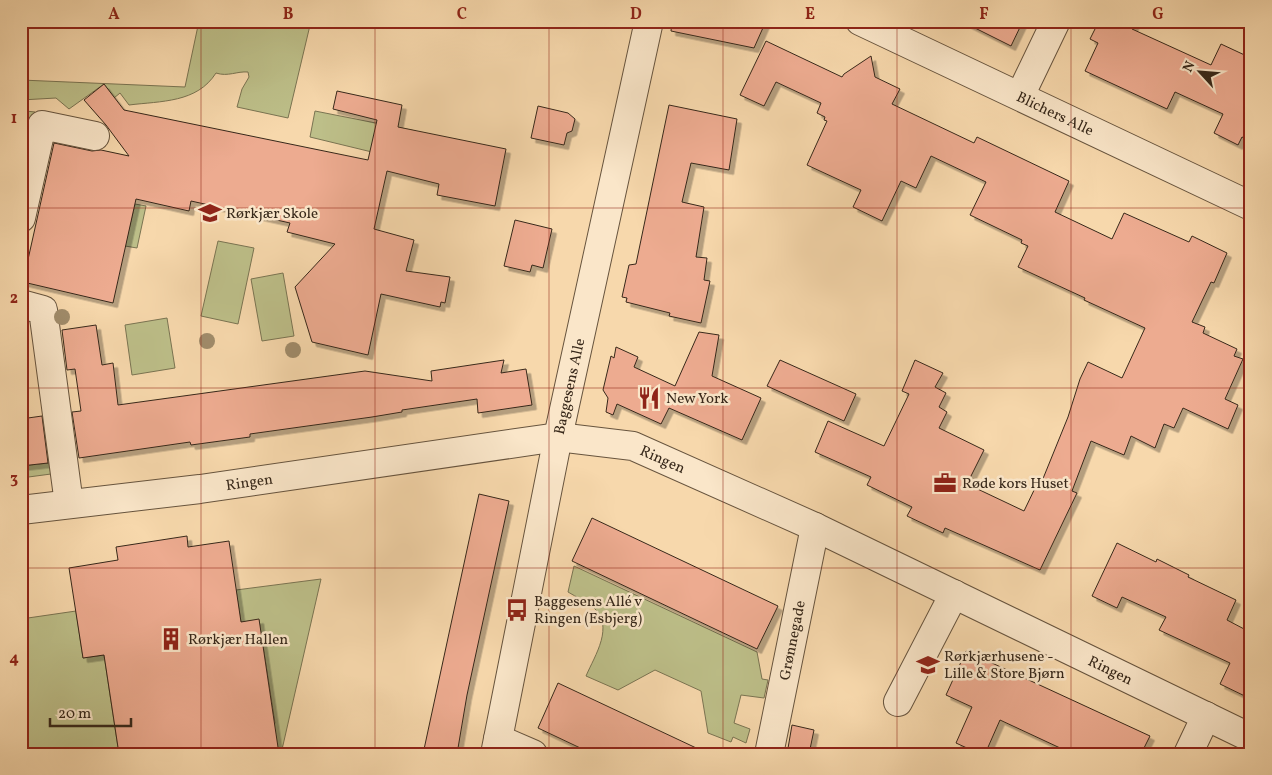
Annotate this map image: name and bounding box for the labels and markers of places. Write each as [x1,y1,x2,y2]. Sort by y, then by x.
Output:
school or university icon: Rørkjær Skole [197,200,223,226]
place label: Rørkjær Skole [226,204,318,225]
restaurant icon: New York [636,385,662,411]
place label: New York [666,389,728,410]
office icon: Røde kors Huset [932,470,958,496]
place label: Røde kors Huset [962,474,1069,495]
place label: Baggesens Allé v Ringen (Esbjerg) [534,592,642,630]
bus stop icon: Baggesens Allé v Ringen (Esbjerg) [504,597,530,623]
building icon: Rørkjær Hallen [158,626,184,652]
place label: Rørkjær Hallen [188,630,288,651]
place label: Rørkjærhusene - Lille & Store Bjørn [944,647,1065,685]
school or university icon: Rørkjærhusene - Lille & Store Bjørn [915,652,941,678]

